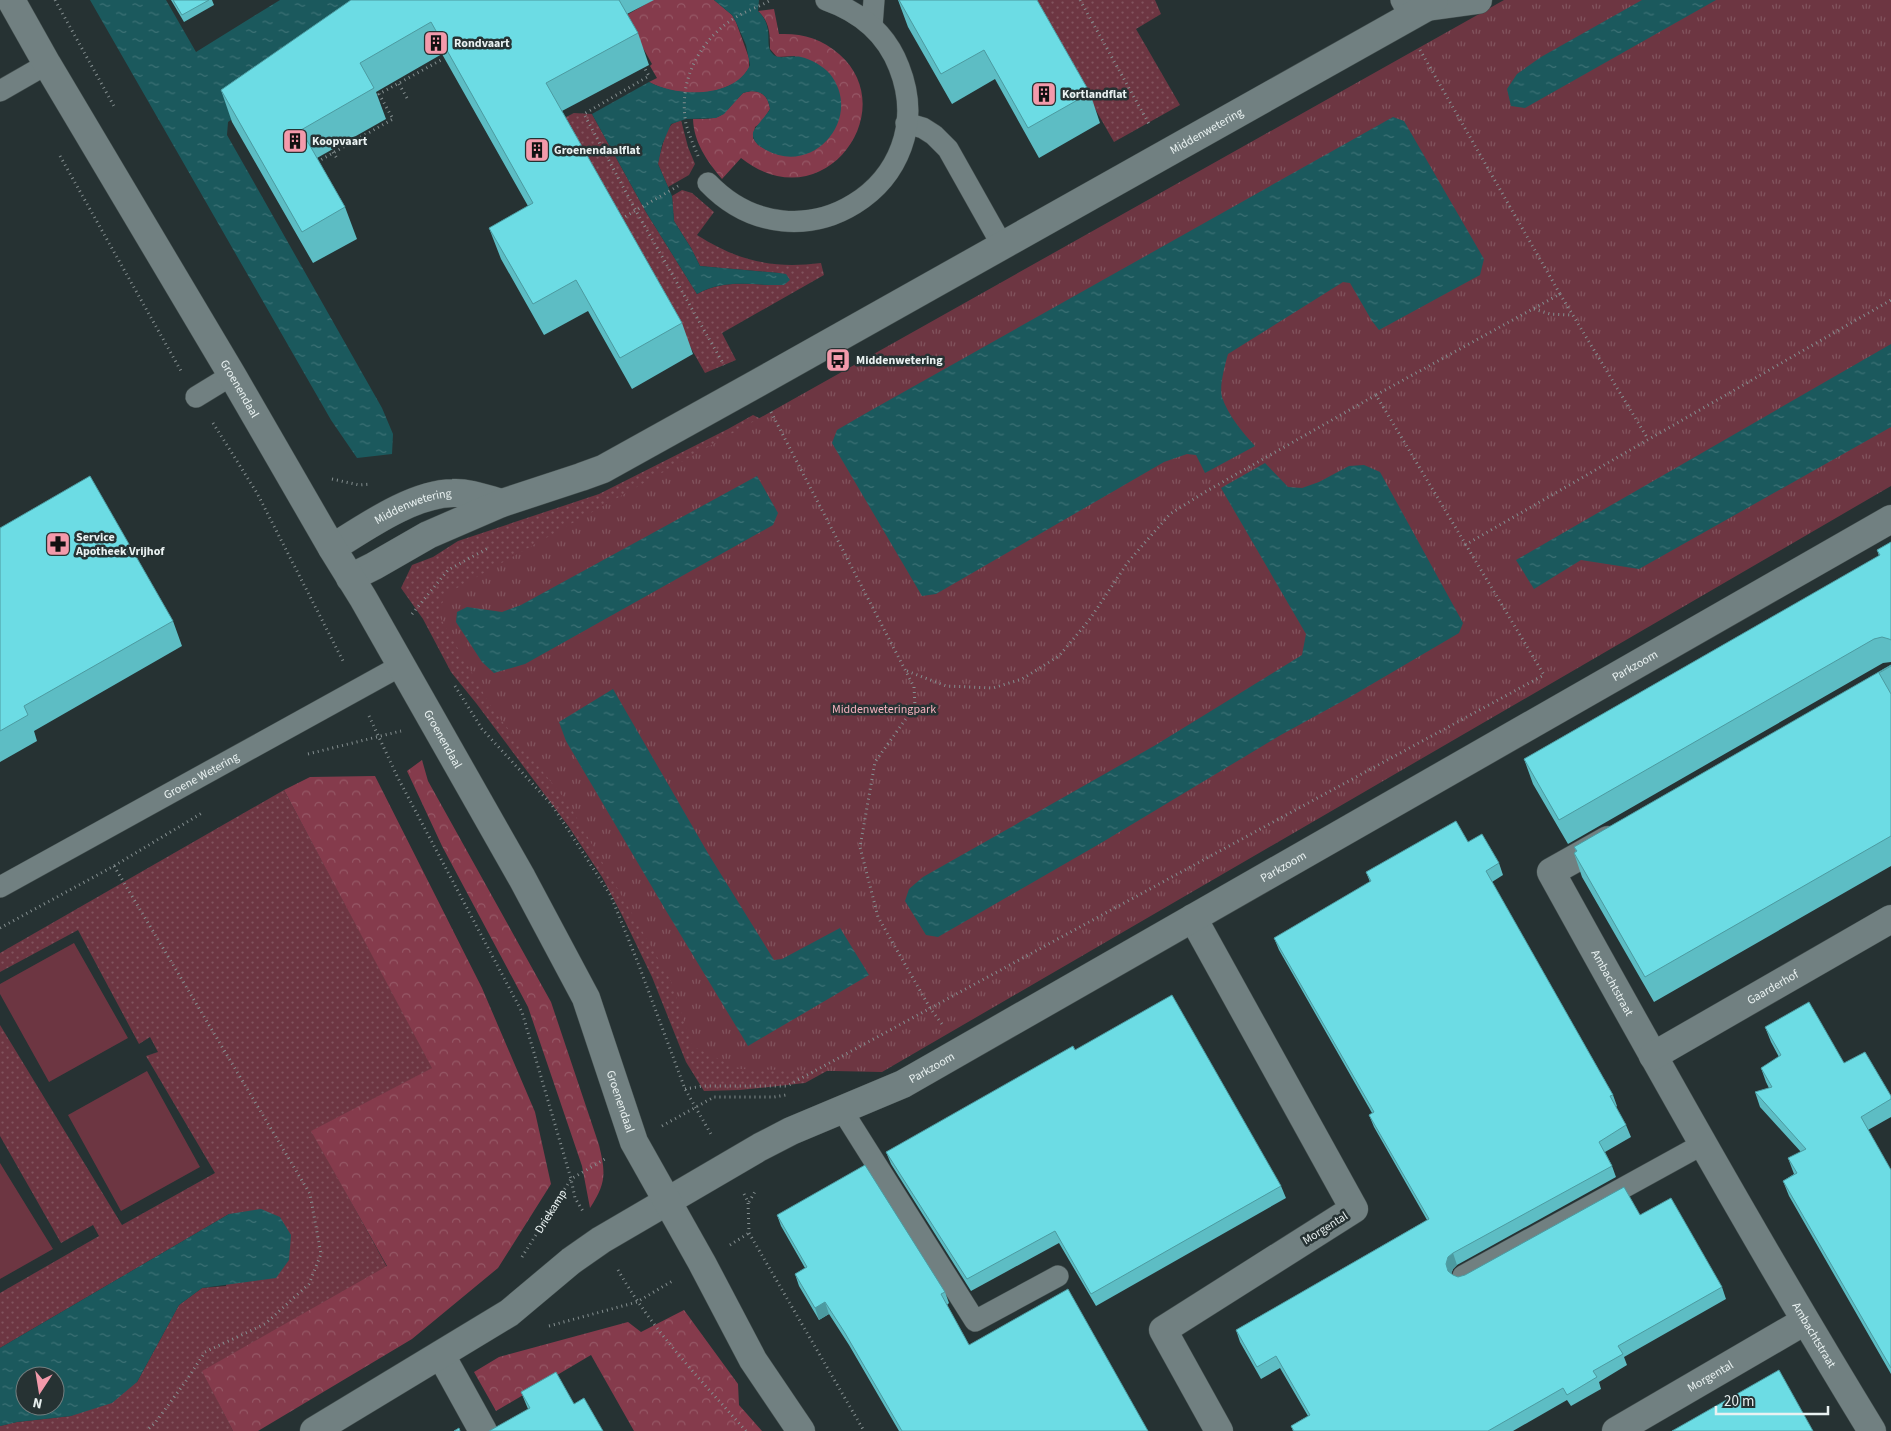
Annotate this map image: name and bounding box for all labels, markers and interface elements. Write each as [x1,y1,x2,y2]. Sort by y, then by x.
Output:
building icon: Rondvaart [423,30,449,56]
place label: Rondvaart [454,35,510,52]
building icon: Kortlandflat [1031,81,1057,107]
place label: Kortlandflat [1062,86,1127,103]
street label: Middenwetering [1167,104,1246,159]
building icon: Koopvaart [282,128,308,154]
place label: Koopvaart [312,133,368,150]
building icon: Groenendaalflat [524,137,550,163]
place label: Groenendaalflat [554,142,641,159]
bus stop icon: Middenwetering [825,347,851,373]
place label: Middenwetering [856,352,943,369]
street label: Groenendaal [216,357,263,421]
street label: Middenwetering [371,485,452,529]
place label: Service Apotheek Vrijhof [75,529,165,560]
pharmacy icon: Service Apotheek Vrijhof [45,531,71,557]
street label: Parkzoom [1609,646,1661,686]
park label: Middenweteringpark [832,701,936,718]
street label: Groenendaal [419,707,466,772]
street label: Groene Wetering [161,749,242,804]
street label: Parkzoom [1257,847,1310,887]
street label: Ambachtstraat [1587,947,1637,1019]
street label: Gaarderhof [1744,966,1802,1009]
street label: Parkzoom [906,1048,958,1088]
street label: Groenendaal [602,1068,638,1135]
street label: Driekamp [531,1186,572,1237]
street label: Morgental [1299,1208,1351,1249]
street label: Ambachtstraat [1788,1299,1840,1371]
street label: Morgental [1684,1357,1737,1397]
north arrow [15,1366,65,1416]
scale bar [1716,1384,1828,1416]
text: 20 m [1724,1391,1754,1412]
text: N [31,1392,44,1413]

